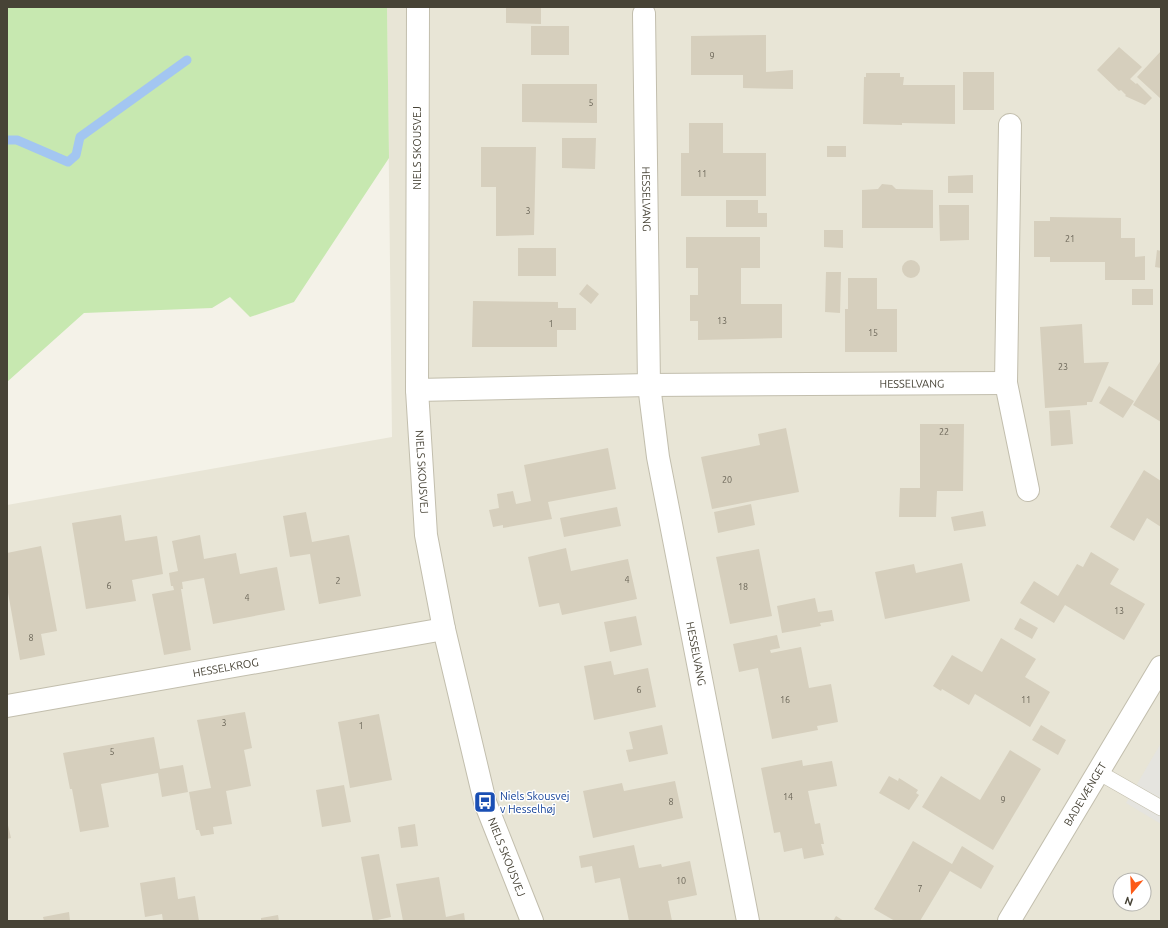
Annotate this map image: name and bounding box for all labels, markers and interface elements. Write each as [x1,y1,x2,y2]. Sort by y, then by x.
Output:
house number: 9 [709,51,715,61]
house number: 5 [588,98,594,108]
street label: NIELS SKOUSVEJ [411,106,423,190]
street label: HESSELVANG [640,166,653,232]
house number: 11 [697,169,707,179]
house number: 3 [525,206,531,216]
house number: 21 [1065,234,1075,244]
house number: 13 [717,316,727,326]
house number: 1 [548,319,554,329]
house number: 15 [868,328,878,338]
house number: 23 [1058,362,1068,372]
street label: HESSELVANG [879,377,944,390]
house number: 22 [939,427,949,437]
street label: NIELS SKOUSVEJ [413,430,431,514]
house number: 20 [722,475,732,485]
house number: 4 [624,575,630,585]
house number: 2 [335,576,341,586]
house number: 6 [106,581,112,591]
house number: 18 [738,582,748,592]
house number: 4 [244,593,250,603]
house number: 13 [1114,606,1124,616]
street label: HESSELVANG [684,621,708,687]
house number: 8 [28,633,34,643]
street label: HESSELKROG [192,656,259,679]
house number: 6 [636,685,642,695]
house number: 16 [780,695,790,705]
house number: 11 [1021,695,1031,705]
house number: 3 [221,718,227,728]
house number: 1 [358,721,364,731]
house number: 5 [109,747,115,757]
street label: BADEVÆNGET [1061,760,1109,828]
bus stop icon: Niels Skousvej v Hesselhøj [472,789,498,815]
place label: Niels Skousvej v Hesselhøj [500,790,569,815]
house number: 14 [783,792,793,802]
house number: 9 [1000,795,1006,805]
house number: 8 [668,797,674,807]
street label: NIELS SKOUSVEJ [486,816,528,898]
north arrow [1112,872,1152,912]
house number: 10 [676,876,686,886]
house number: 7 [917,884,923,894]
text: N [1123,894,1135,908]

